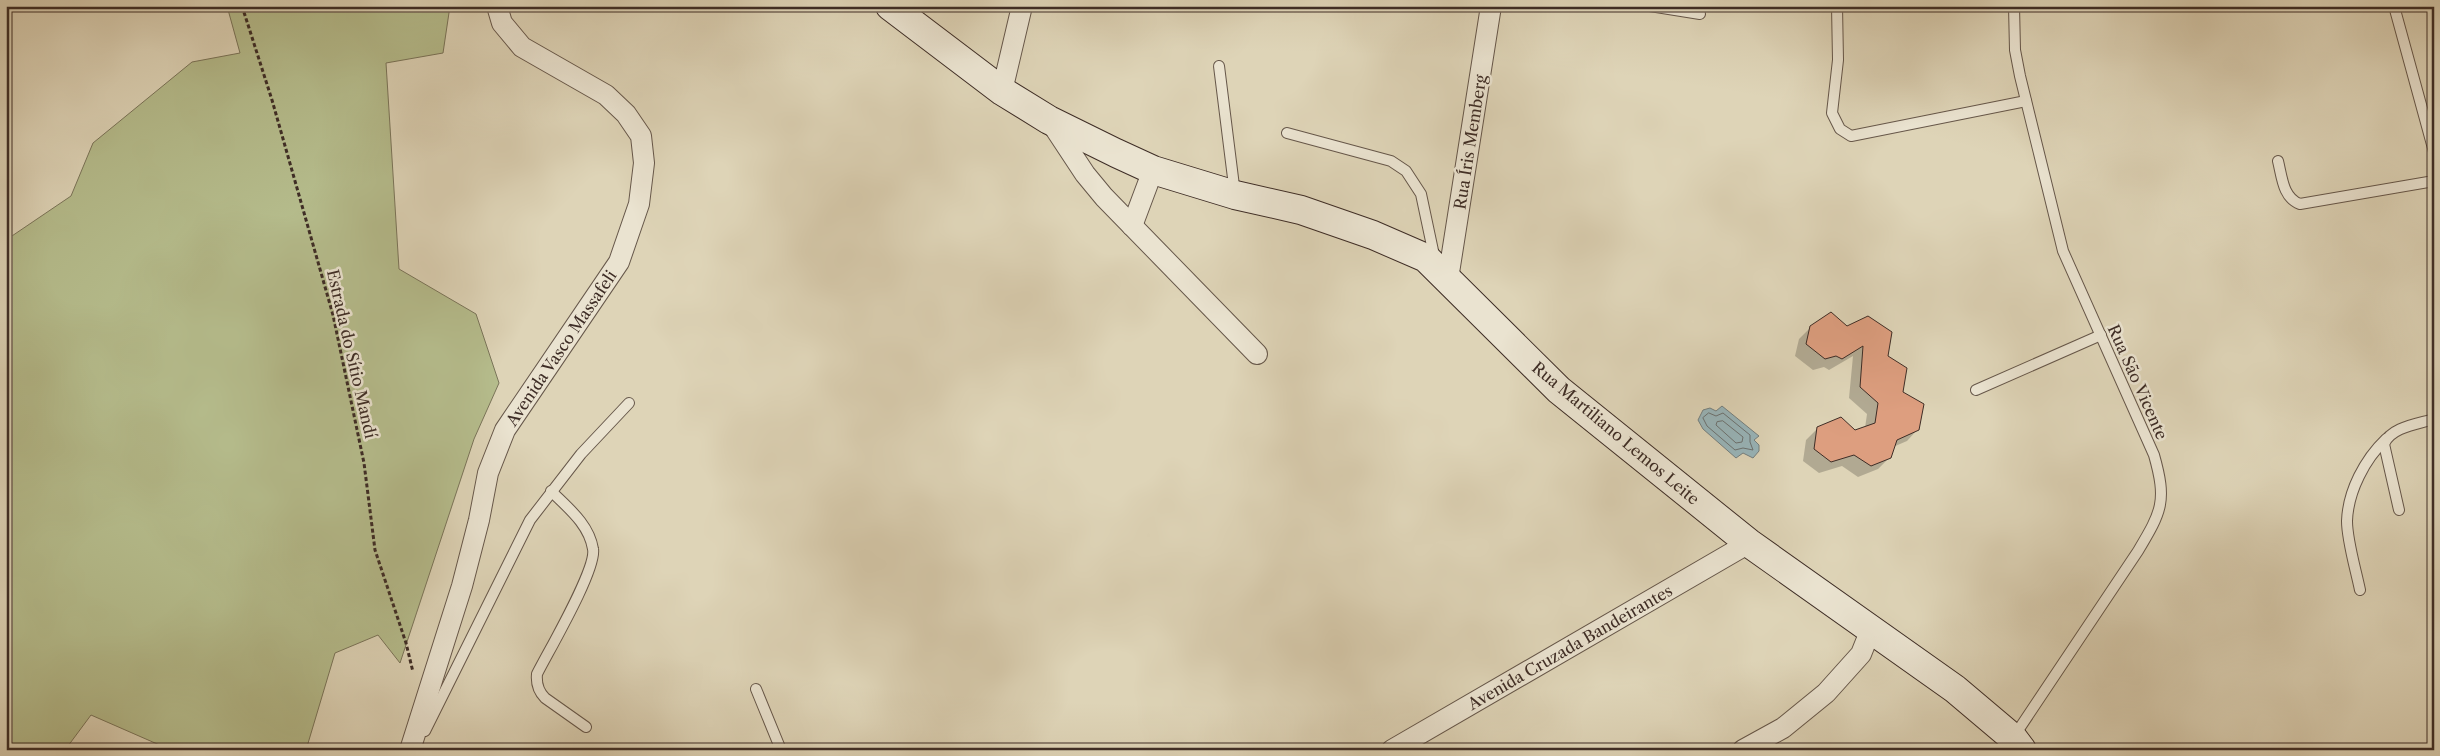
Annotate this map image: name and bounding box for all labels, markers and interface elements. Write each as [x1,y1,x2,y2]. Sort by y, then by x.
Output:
street label: Rua Íris Memberg [1449,73,1491,211]
street label: Avenida Vasco Massafeli [501,266,621,430]
street label: Estrada do Sítio Mandí [323,268,381,441]
street label: Rua São Vicente [2104,321,2172,443]
street label: Rua Martiliano Lemos Leite [1528,357,1704,509]
street label: Avenida Cruzada Bandeirantes [1463,580,1676,714]

